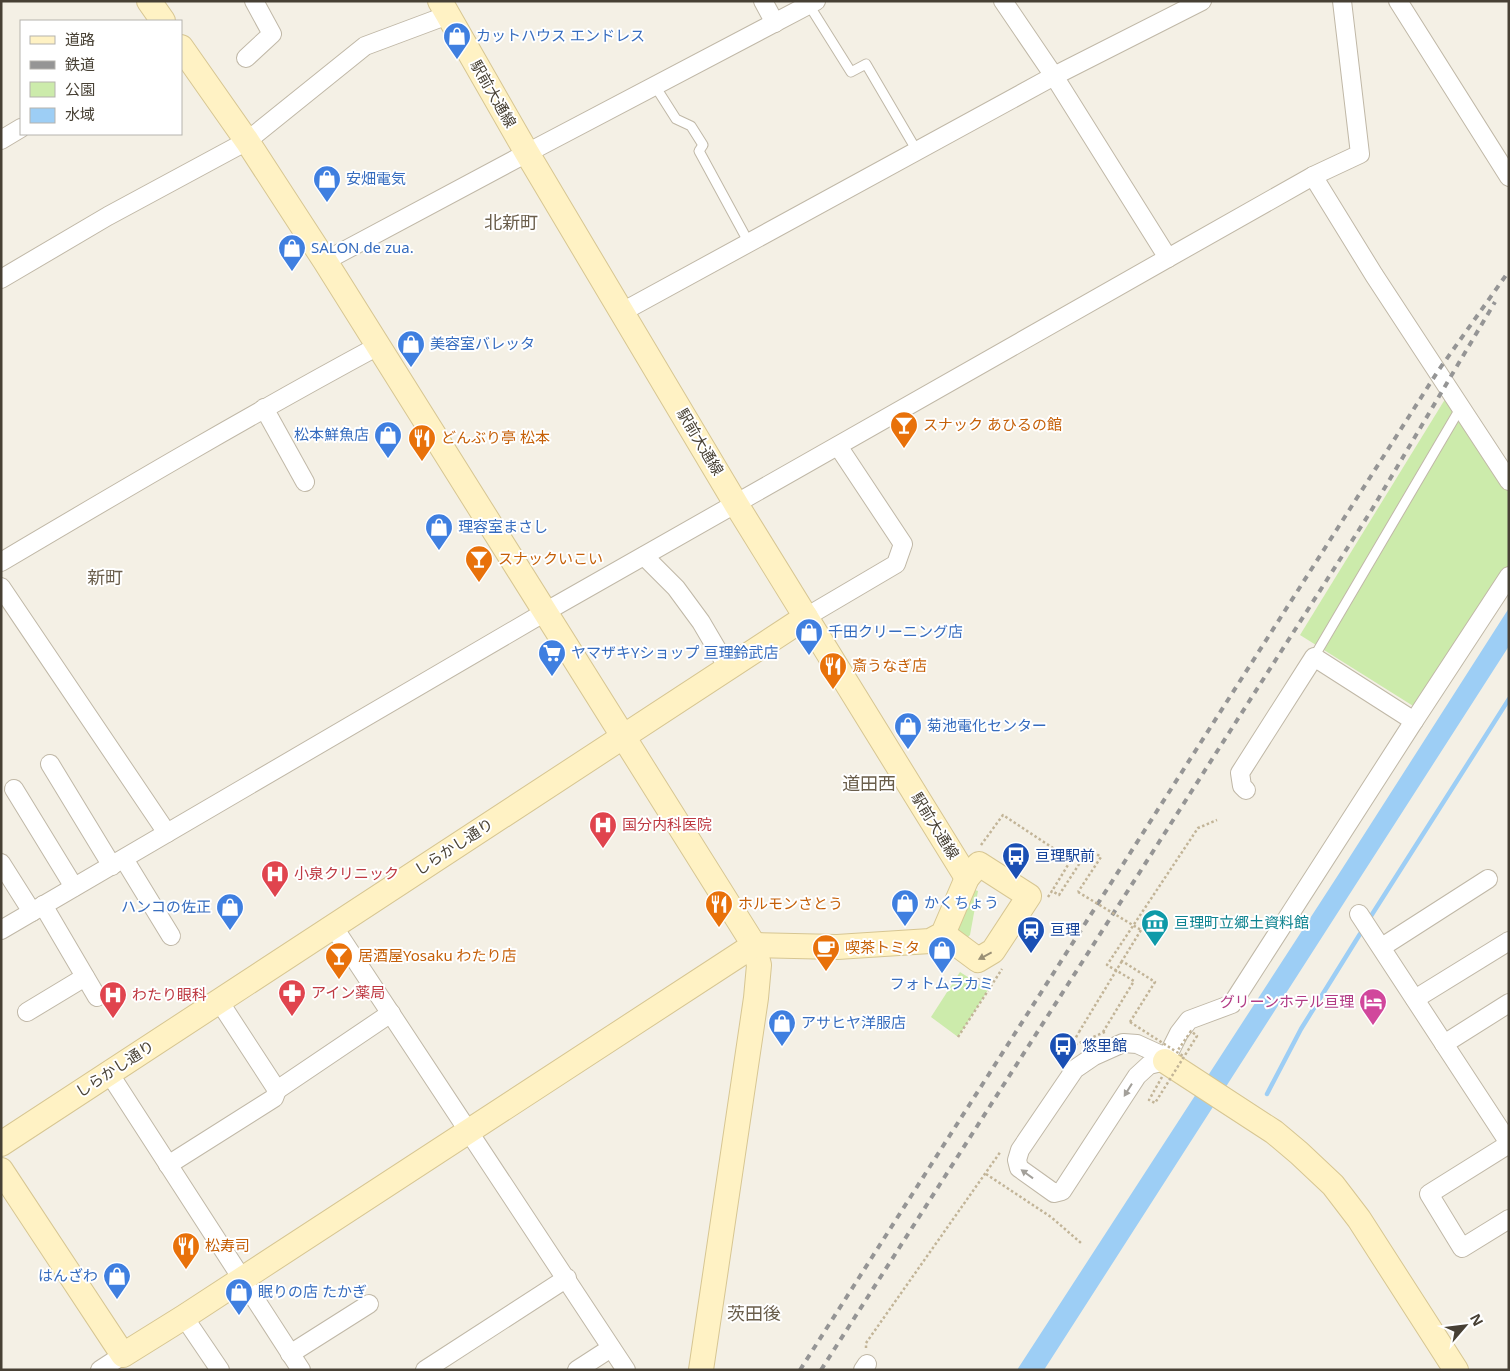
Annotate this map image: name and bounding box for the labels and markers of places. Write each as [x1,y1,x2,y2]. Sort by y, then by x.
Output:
shop icon: カットハウス エンドレス [442,21,472,60]
place label: カットハウス エンドレス [476,25,645,45]
shop icon: 安畑電気 [312,164,342,203]
place label: 安畑電気 [346,168,406,188]
shop icon: SALON de zua. [277,233,307,272]
place label: SALON de zua. [311,237,414,257]
shop icon: 美容室バレッタ [396,329,426,368]
place label: 美容室バレッタ [430,333,535,353]
bar icon: スナック あひるの館 [889,410,919,449]
place label: スナック あひるの館 [923,414,1062,434]
shop icon: 松本鮮魚店 [373,420,403,459]
restaurant icon: どんぶり亭 松本 [407,423,437,462]
place label: 松本鮮魚店 [294,424,369,444]
place label: どんぶり亭 松本 [441,427,550,447]
shop icon: 理容室まさし [424,512,454,551]
place label: 理容室まさし [458,516,548,536]
bar icon: スナックいこい [464,544,494,583]
place label: スナックいこい [498,548,603,568]
shop icon: 千田クリーニング店 [794,617,824,656]
place label: 千田クリーニング店 [828,621,963,641]
supermarket icon: ヤマザキYショップ 亘理鈴武店 [537,638,567,677]
place label: ヤマザキYショップ 亘理鈴武店 [571,642,778,662]
restaurant icon: 斎うなぎ店 [818,651,848,690]
place label: 斎うなぎ店 [852,655,927,675]
shop icon: 菊池電化センター [893,711,923,750]
place label: 菊池電化センター [927,715,1047,735]
hospital icon: 国分内科医院 [588,810,618,849]
place label: 国分内科医院 [622,814,712,834]
bus stop icon: 亘理駅前 [1001,841,1031,880]
place label: 亘理駅前 [1035,845,1095,865]
hospital icon: 小泉クリニック [260,859,290,898]
place label: 小泉クリニック [294,863,399,883]
shop icon: かくちょう [890,888,920,927]
restaurant icon: ホルモンさとう [704,889,734,928]
shop icon: ハンコの佐正 [215,892,245,931]
place label: かくちょう [924,892,999,912]
place label: ホルモンさとう [738,893,843,913]
place label: ハンコの佐正 [121,896,211,916]
museum icon: 亘理町立郷土資料館 [1140,908,1170,947]
place label: 亘理町立郷土資料館 [1174,912,1309,932]
station icon: 亘理 [1016,915,1046,954]
place label: 亘理 [1050,919,1080,939]
cafe icon: 喫茶トミタ [811,933,841,972]
shop icon: フォトムラカミ [927,935,957,974]
place label: 喫茶トミタ [845,937,920,957]
bar icon: 居酒屋Yosaku わたり店 [324,941,354,980]
place label: 居酒屋Yosaku わたり店 [358,945,517,965]
place label: フォトムラカミ [890,973,994,993]
pharmacy icon: アイン薬局 [277,978,307,1017]
hospital icon: わたり眼科 [98,980,128,1019]
place label: アイン薬局 [311,982,385,1002]
place label: わたり眼科 [132,984,207,1004]
hotel icon: グリーンホテル亘理 [1358,987,1388,1026]
place label: グリーンホテル亘理 [1220,991,1354,1011]
shop icon: アサヒヤ洋服店 [767,1008,797,1047]
place label: アサヒヤ洋服店 [801,1012,906,1032]
bus stop icon: 悠里館 [1048,1031,1078,1070]
place label: 悠里館 [1082,1035,1127,1055]
restaurant icon: 松寿司 [171,1231,201,1270]
place label: 松寿司 [205,1235,250,1255]
shop icon: はんざわ [102,1261,132,1300]
place label: はんざわ [38,1265,98,1285]
shop icon: 眠りの店 たかぎ [224,1277,254,1316]
place label: 眠りの店 たかぎ [258,1281,367,1301]

